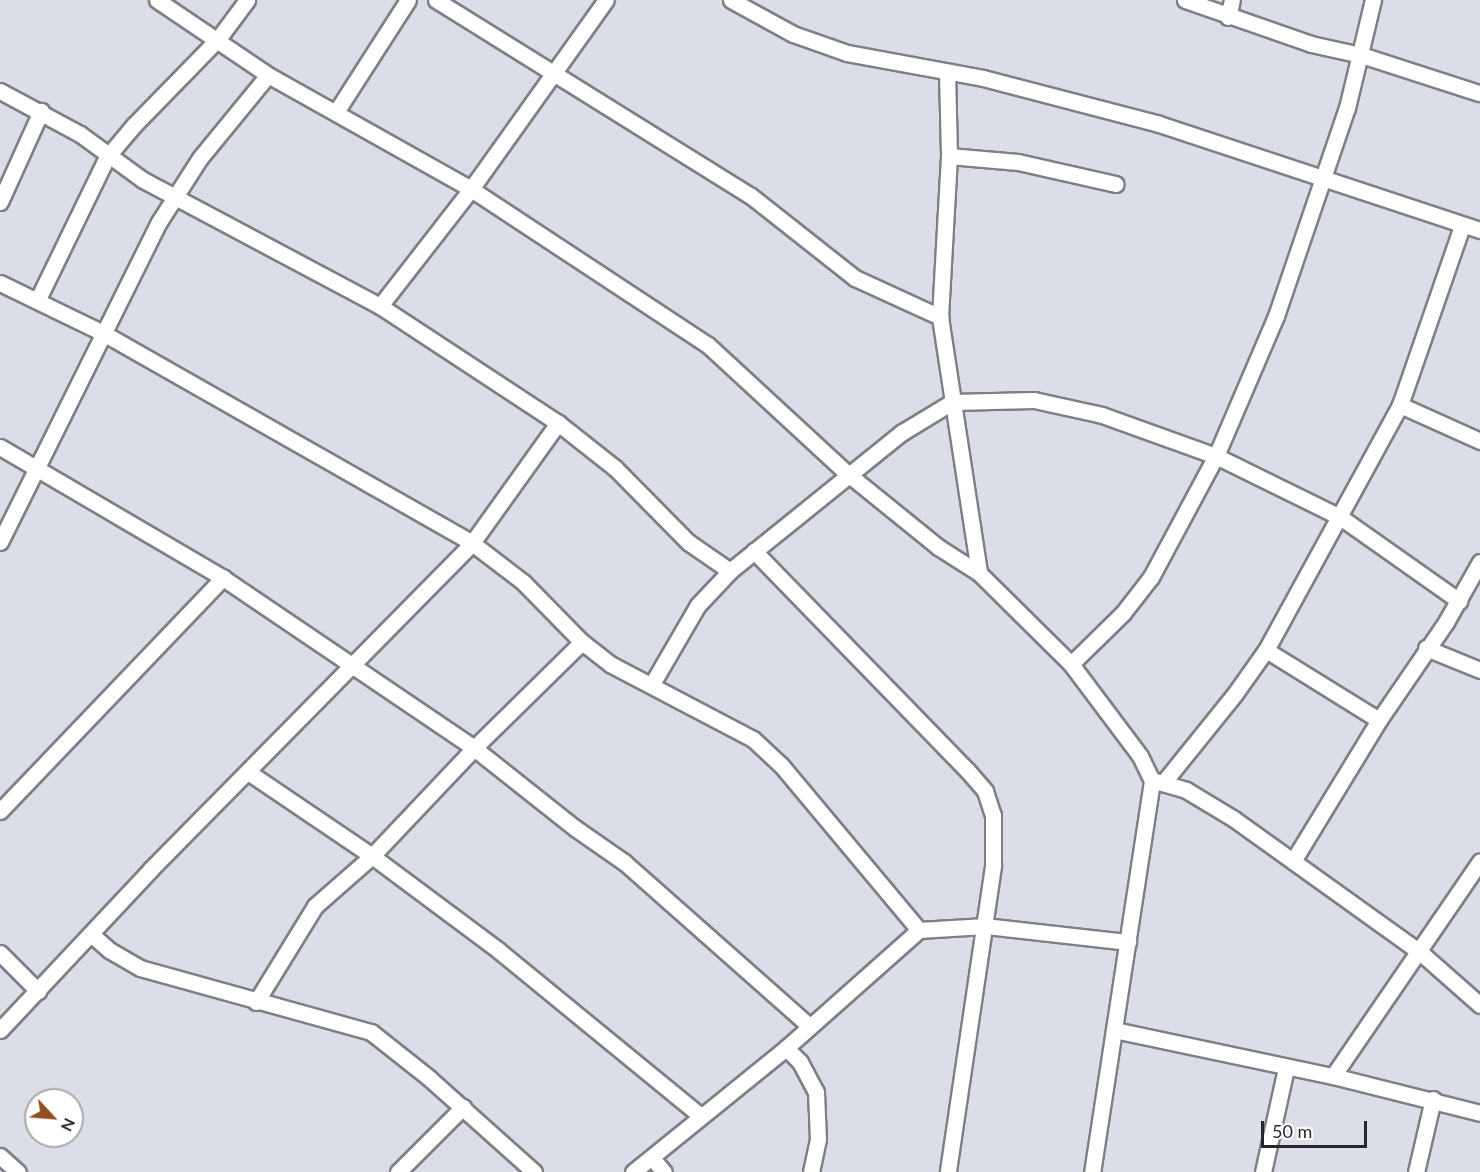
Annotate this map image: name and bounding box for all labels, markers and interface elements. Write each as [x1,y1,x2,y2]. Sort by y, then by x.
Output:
north arrow [24,1088,84,1148]
scale bar [1264,1109,1370,1147]
text: N [58,1116,80,1135]
text: 50 m [1272,1120,1312,1142]

